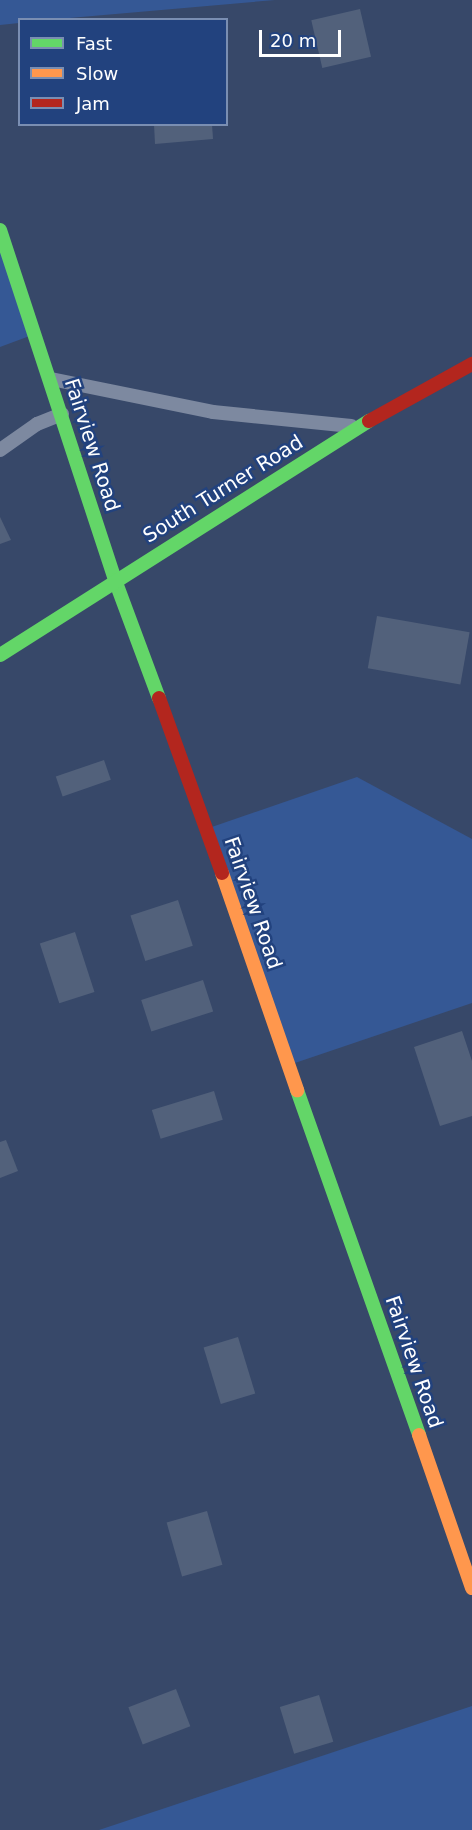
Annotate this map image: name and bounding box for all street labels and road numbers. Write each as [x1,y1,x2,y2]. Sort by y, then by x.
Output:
street label: Fairview Road [59,376,125,514]
street label: South Turner Road [139,430,307,548]
street label: Fairview Road [219,834,287,972]
street label: Fairview Road [380,1293,448,1431]

